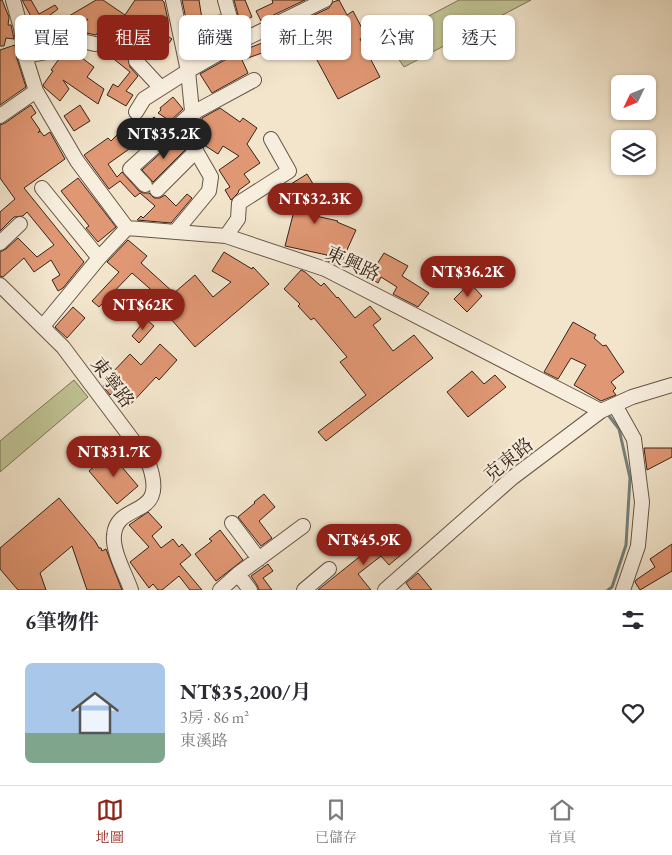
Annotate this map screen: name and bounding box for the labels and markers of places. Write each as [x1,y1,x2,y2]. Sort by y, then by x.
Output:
pin: NT$35.2K [112,118,216,160]
pin: NT$32.3K [263,182,367,225]
pin: NT$36.2K [416,256,520,298]
pin: NT$62K [102,288,184,331]
pin: NT$31.7K [62,436,166,478]
pin: NT$45.9K [312,524,416,566]

